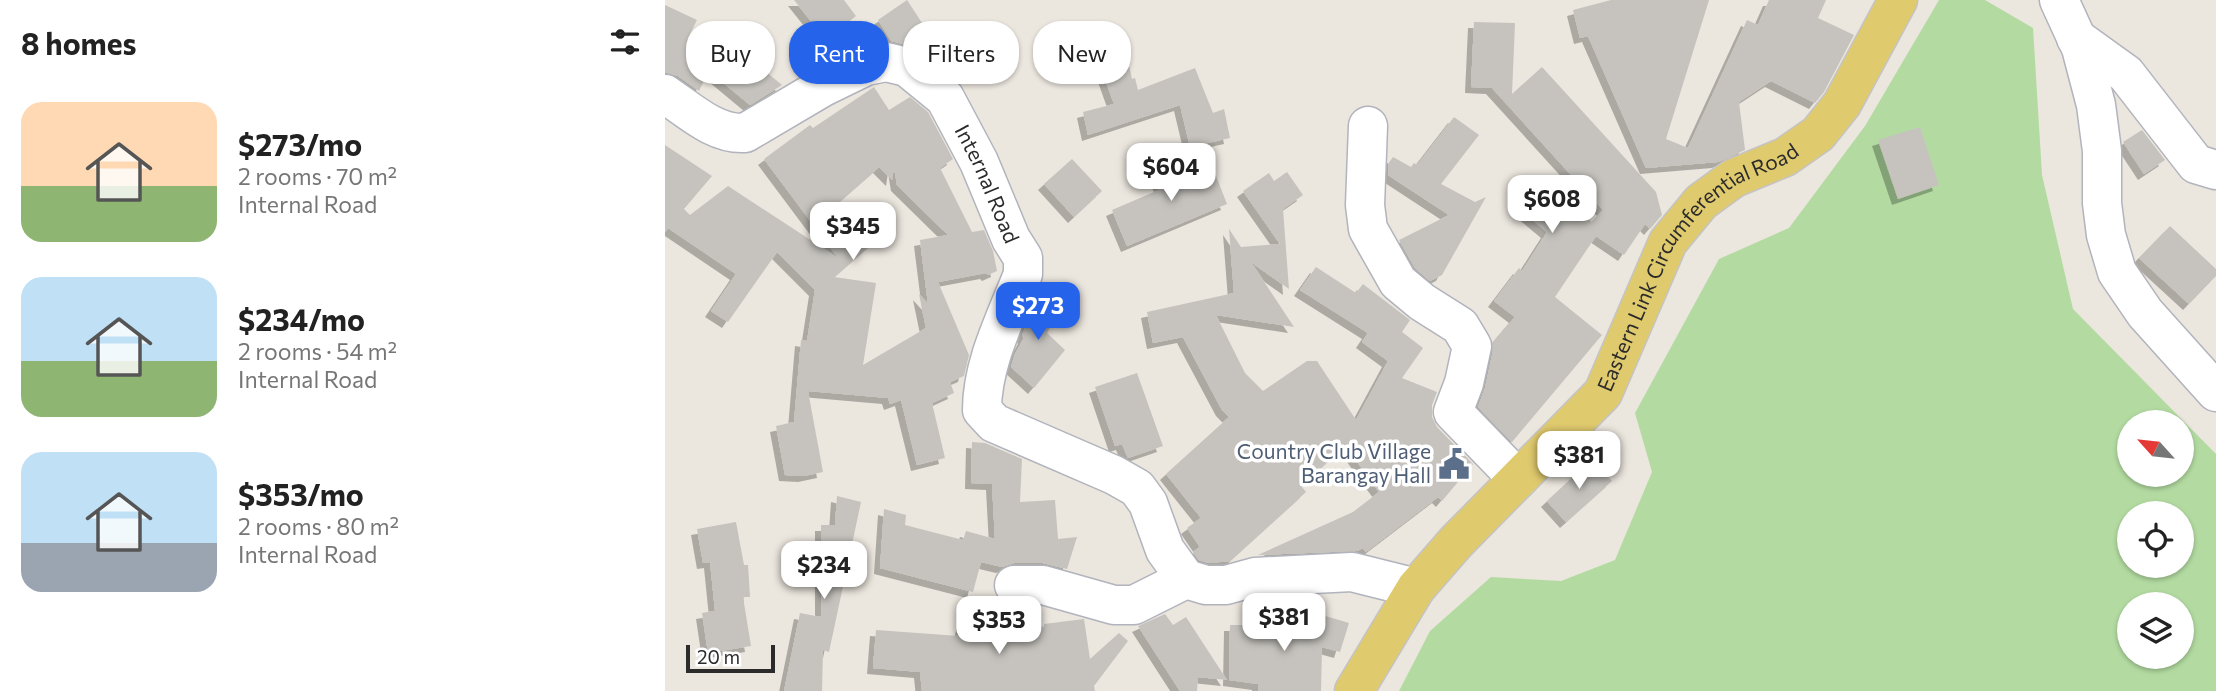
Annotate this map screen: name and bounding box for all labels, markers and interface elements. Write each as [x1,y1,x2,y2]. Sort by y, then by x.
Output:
chip: Buy [686,21,775,84]
chip: Rent [789,21,889,84]
chip: Filters [903,21,1019,84]
chip: New [1033,21,1131,84]
icon: filters [606,23,644,61]
text: 8 homes [21,24,137,61]
street label: Internal Road [950,120,1025,247]
text: $273/mo [238,125,362,162]
icon: home [77,130,161,214]
street label: Eastern Link Circumferential Road [1591,137,1803,395]
pin: $604 [1130,144,1212,203]
text: $604 [1143,152,1199,180]
text: 2 rooms · 70 m² [238,162,397,190]
pin: $608 [1511,176,1593,235]
text: $608 [1524,184,1580,212]
text: Internal Road [238,190,377,218]
pin: $345 [812,202,894,262]
text: $345 [826,211,880,239]
pin: $273 [997,282,1079,342]
text: $273 [1012,291,1064,319]
text: $234/mo [238,300,365,337]
icon: home [77,305,161,389]
text: 2 rooms · 54 m² [238,337,397,365]
text: Internal Road [238,365,377,393]
north arrow [2117,410,2195,486]
map controls [2117,410,2194,669]
pin: $381 [1538,432,1620,491]
place label: Country Club Village Barangay Hall [1237,438,1431,487]
text: $381 [1553,440,1605,468]
public building icon: Country Club Village Barangay Hall [1437,447,1471,481]
text: $353/mo [238,475,364,512]
icon: home [77,480,161,564]
button: locate [2117,501,2194,578]
text: 2 rooms · 80 m² [238,512,399,540]
text: Internal Road [238,540,377,568]
pin: $234 [783,542,865,601]
text: $234 [797,550,851,578]
button: layers [2117,592,2194,669]
pin: $381 [1243,594,1325,653]
pin: $353 [958,596,1040,656]
text: $381 [1258,602,1310,630]
text: $353 [972,605,1026,633]
scale bar [686,642,775,674]
text: 20 m [697,645,740,668]

